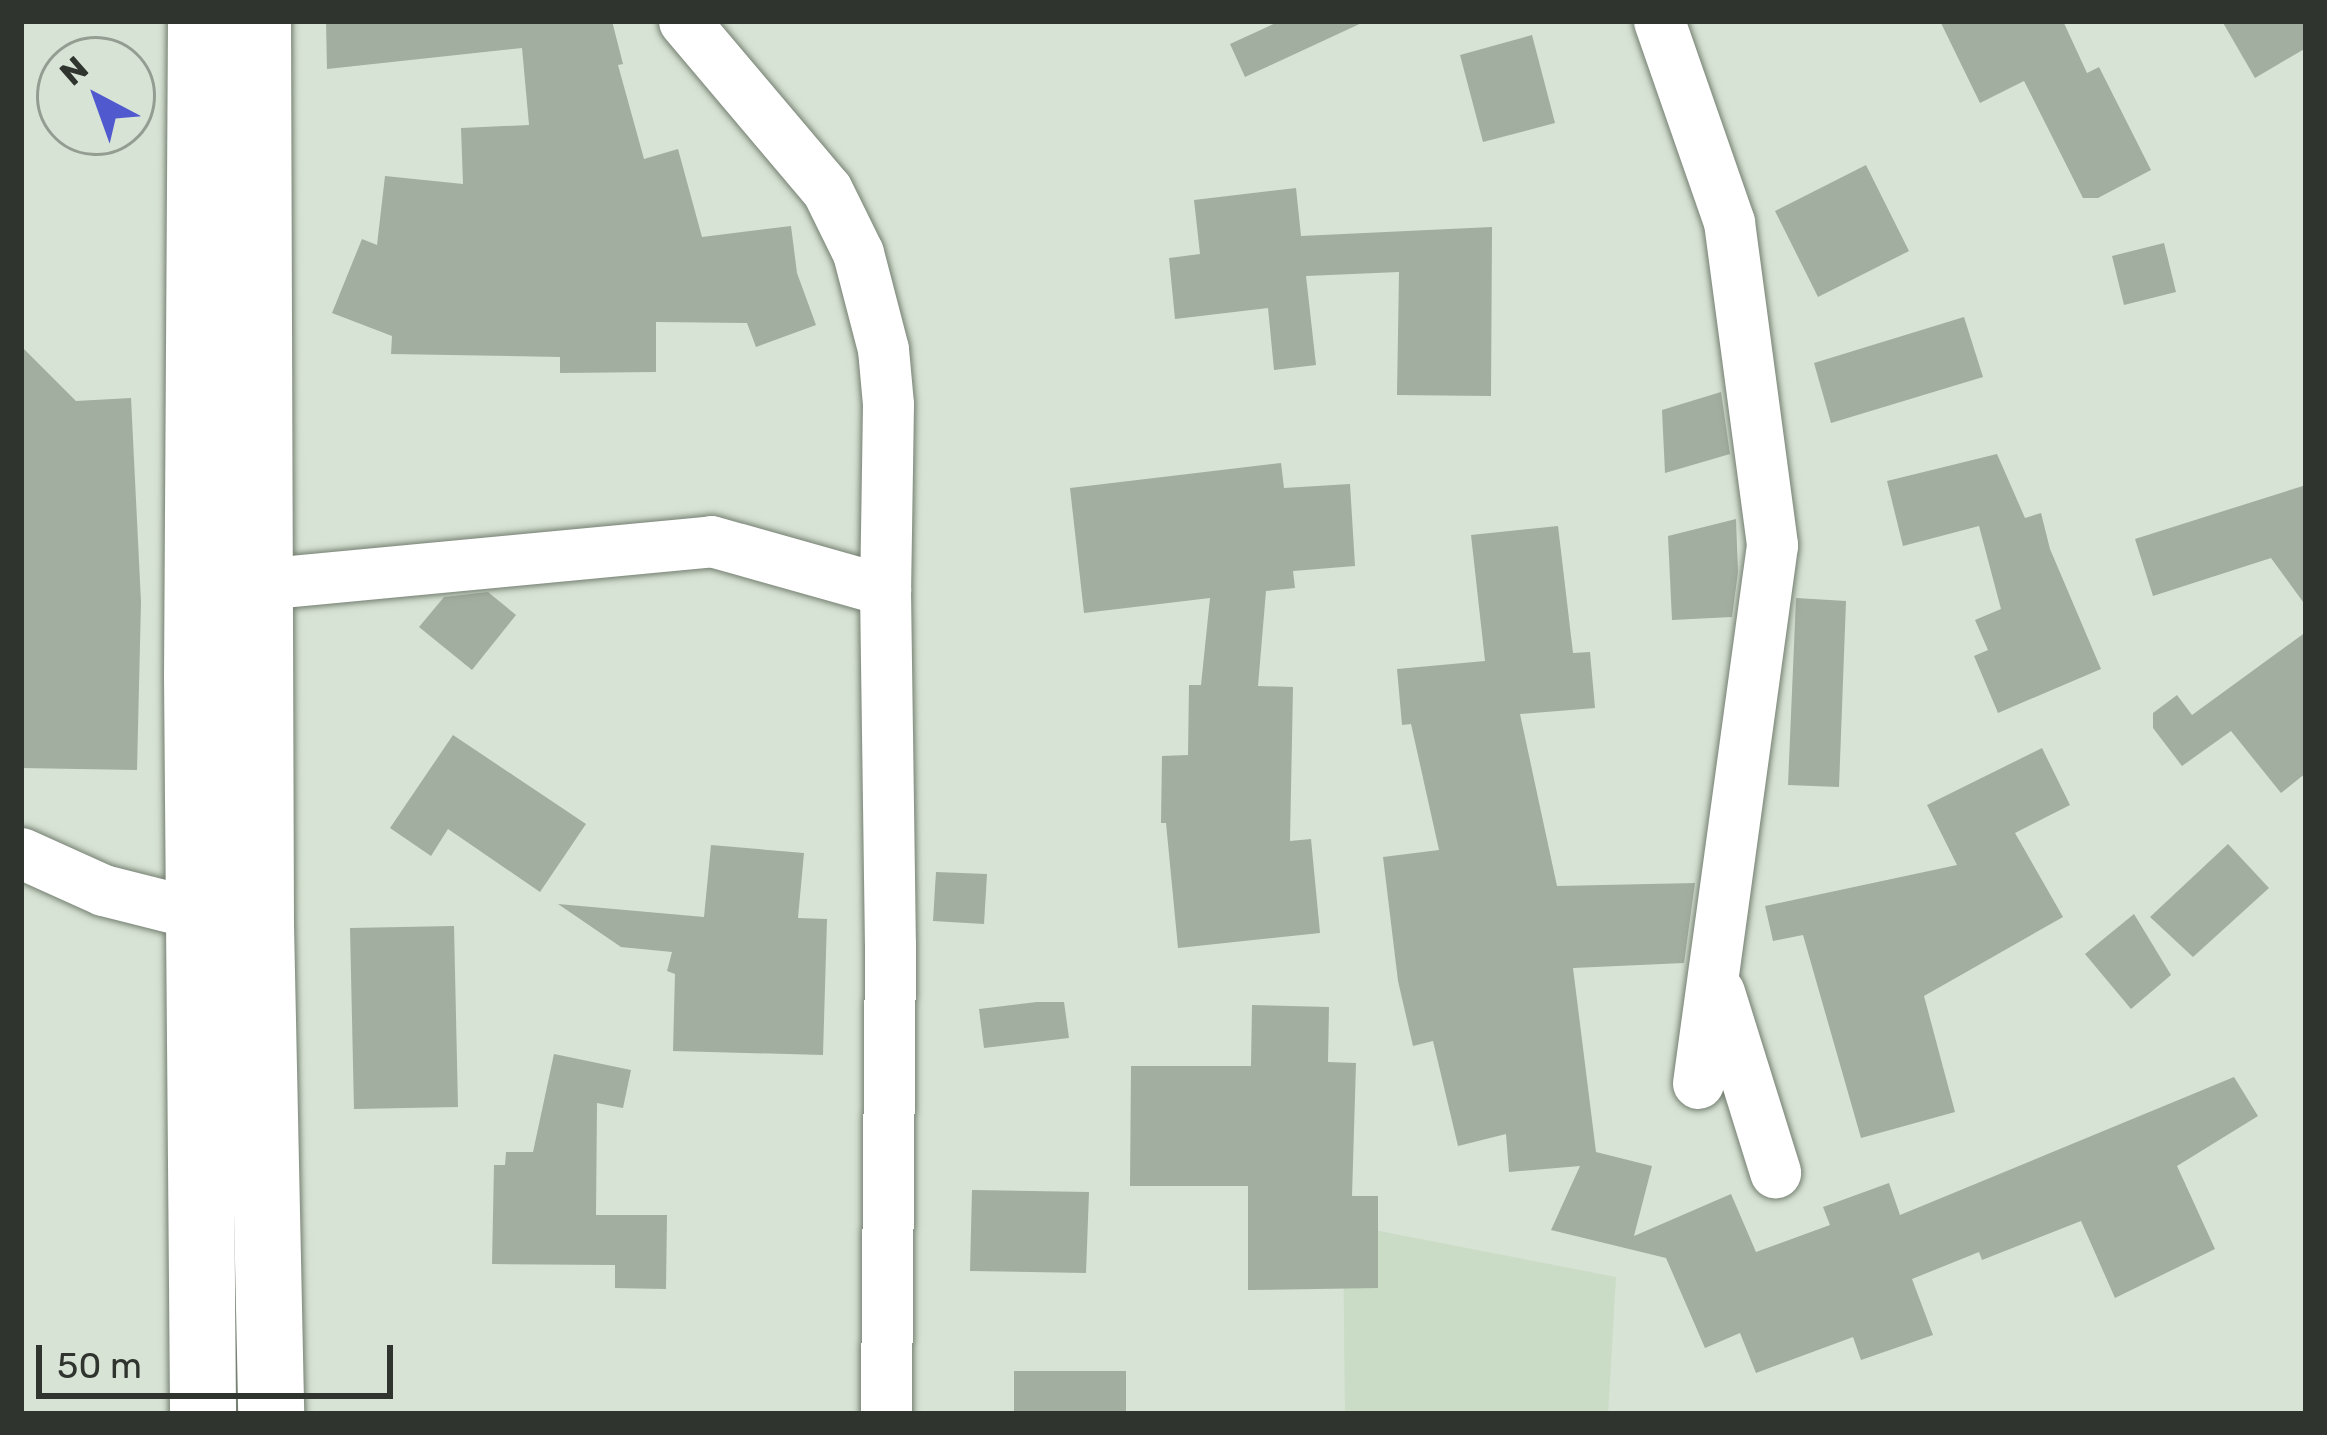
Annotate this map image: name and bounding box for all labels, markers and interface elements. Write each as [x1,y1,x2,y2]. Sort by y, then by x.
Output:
north arrow [36,36,156,156]
text: N [52,48,96,93]
scale bar [42,1321,399,1395]
text: 50 m [57,1344,142,1387]

